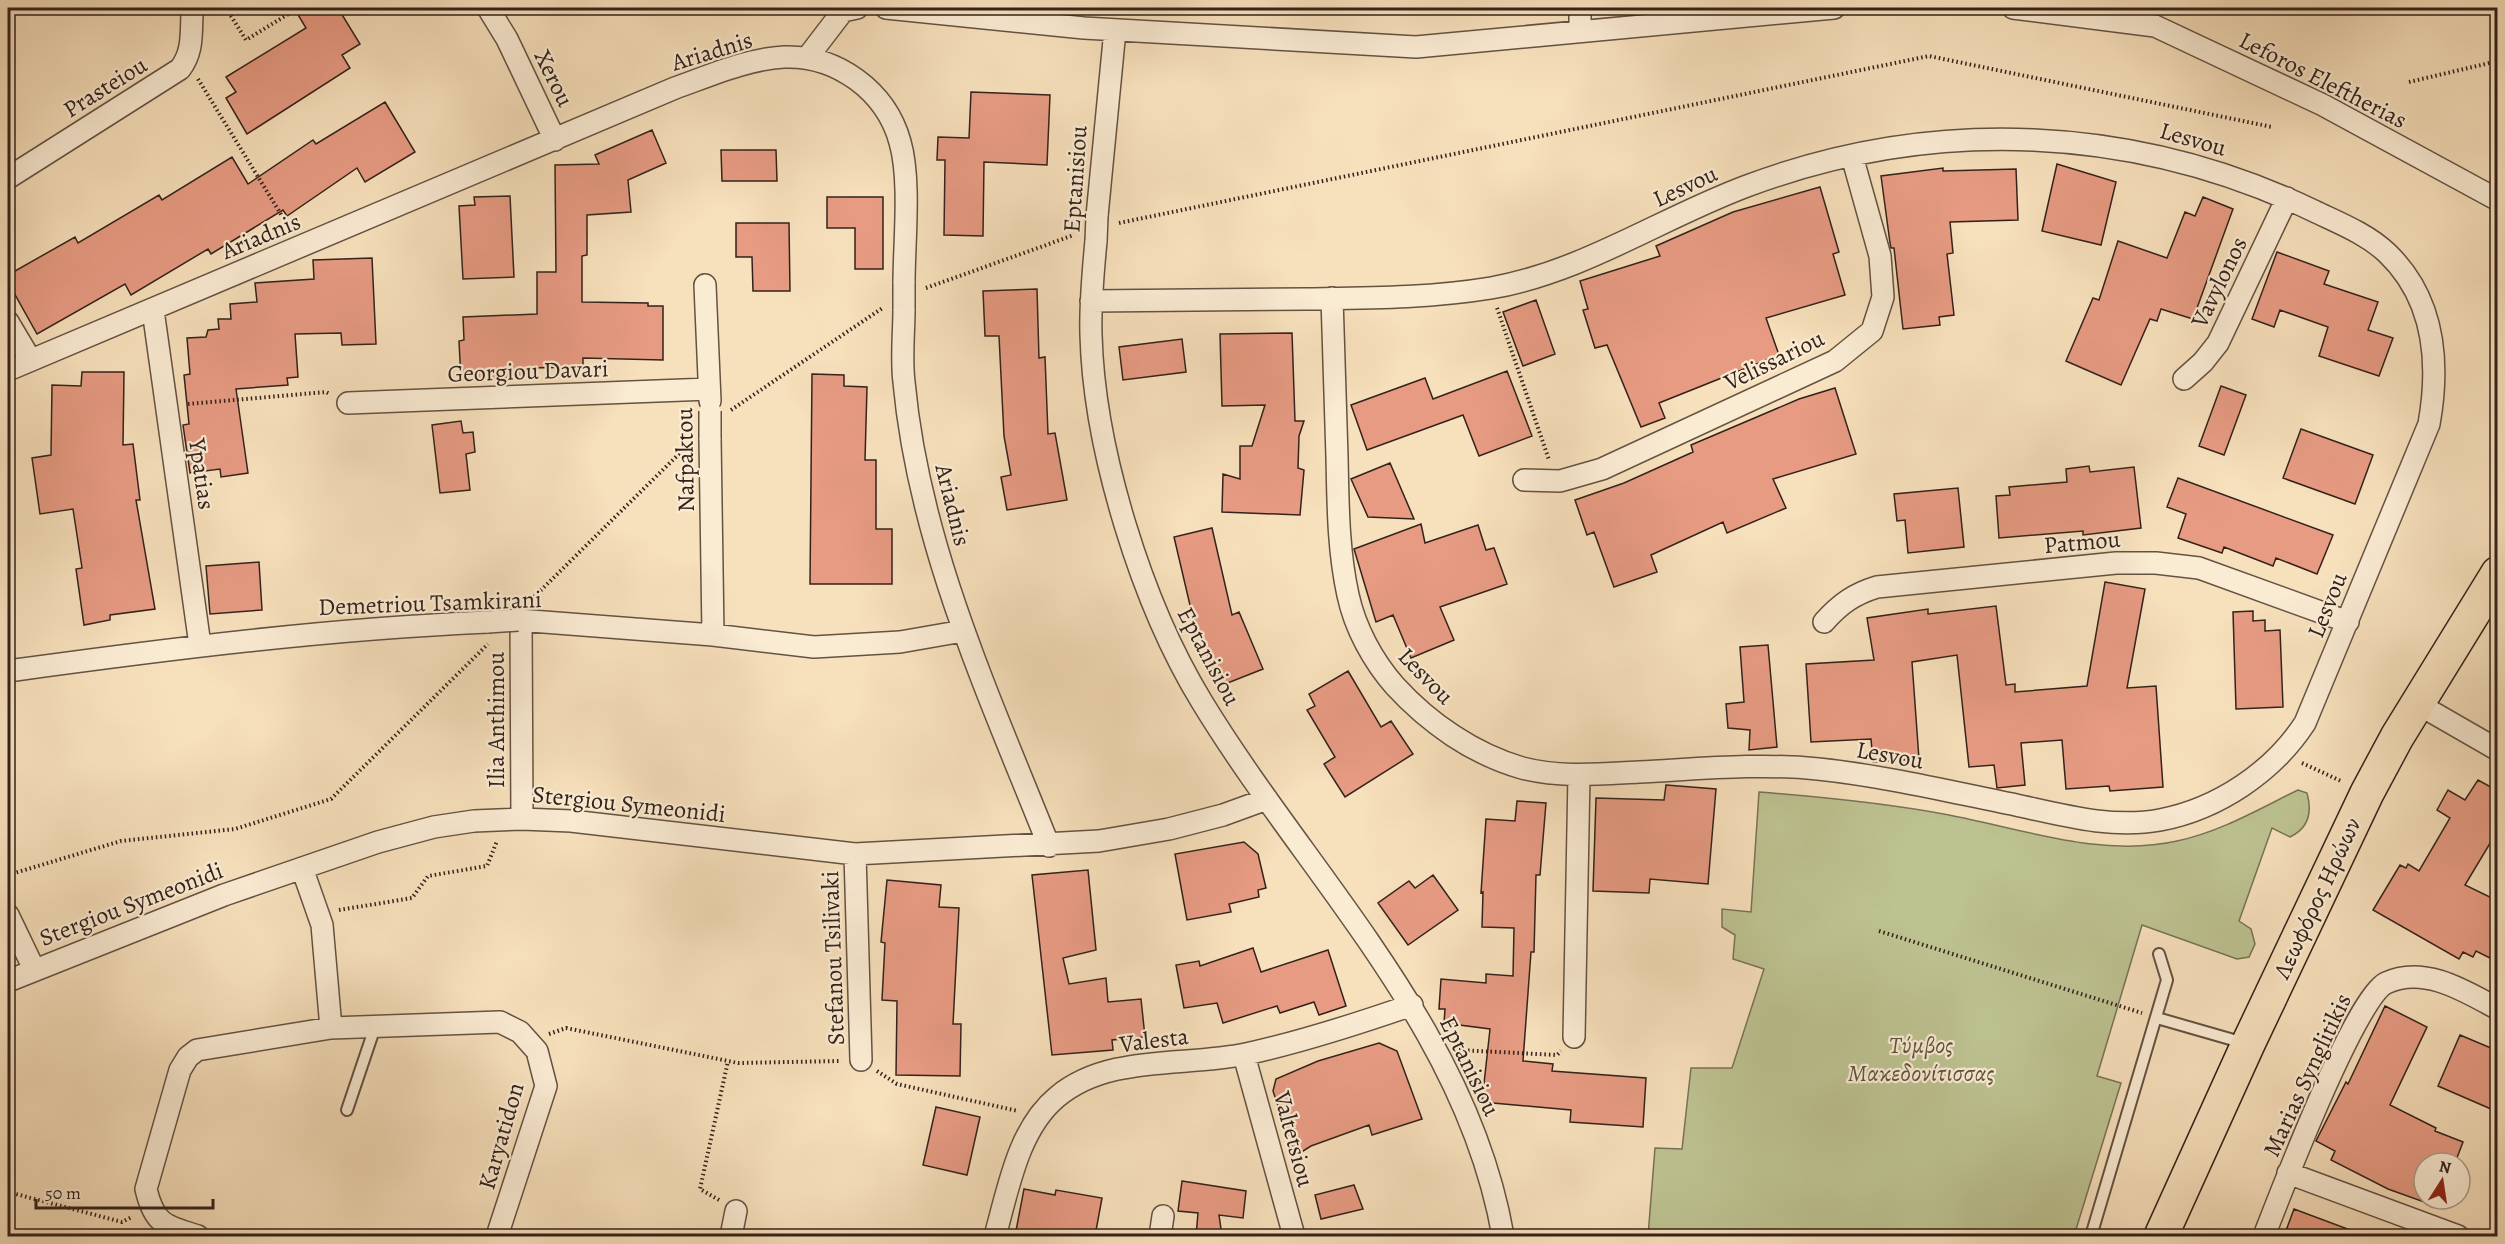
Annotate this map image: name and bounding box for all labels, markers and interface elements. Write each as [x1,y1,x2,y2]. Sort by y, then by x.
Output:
street label: Ariadnis [667,24,756,79]
street label: Leforos Eleftherias [2234,24,2412,136]
street label: Xerou [527,44,581,112]
street label: Prasteiou [57,49,153,125]
street label: Lesvou [2156,114,2230,164]
street label: Eptanisiou [1055,124,1095,234]
street label: Lesvou [1648,157,1722,215]
street label: Ariadnis [216,205,306,267]
street label: Vavylonos [2183,231,2255,334]
street label: Velissariou [1718,322,1829,398]
street label: Georgiou Davari [447,352,609,390]
street label: Nafpaktou [668,407,702,513]
street label: Ypatias [181,435,223,512]
street label: Ariadnis [927,460,979,549]
street label: Patmou [2042,523,2122,561]
street label: Lesvou [2299,568,2355,642]
street label: Demetriou Tsamkirani [318,583,542,623]
street label: Eptanisiou [1170,601,1248,711]
street label: Lesvou [1391,640,1461,712]
street label: Ilia Anthimou [480,652,512,788]
street label: Lesvou [1854,733,1926,777]
street label: Stergiou Symeonidi [531,778,727,830]
street label: Λεωφόρος Ηρώων [2265,812,2368,985]
street label: Stergiou Symeonidi [35,854,227,954]
street label: Stefanou Tsilivaki [814,870,852,1046]
street label: Marias Synglitikis [2255,988,2359,1162]
street label: Eptanisiou [1432,1011,1508,1121]
street label: Valesta [1117,1020,1191,1060]
park label: Τύμβος Μακεδονίτισσας [1848,1029,1995,1089]
street label: Karyatidon [470,1079,532,1193]
street label: Valtetsiou [1266,1087,1322,1190]
north arrow [2412,1151,2472,1211]
text: N [2437,1155,2453,1179]
scale bar [36,1172,213,1210]
text: 50 m [45,1181,81,1205]

